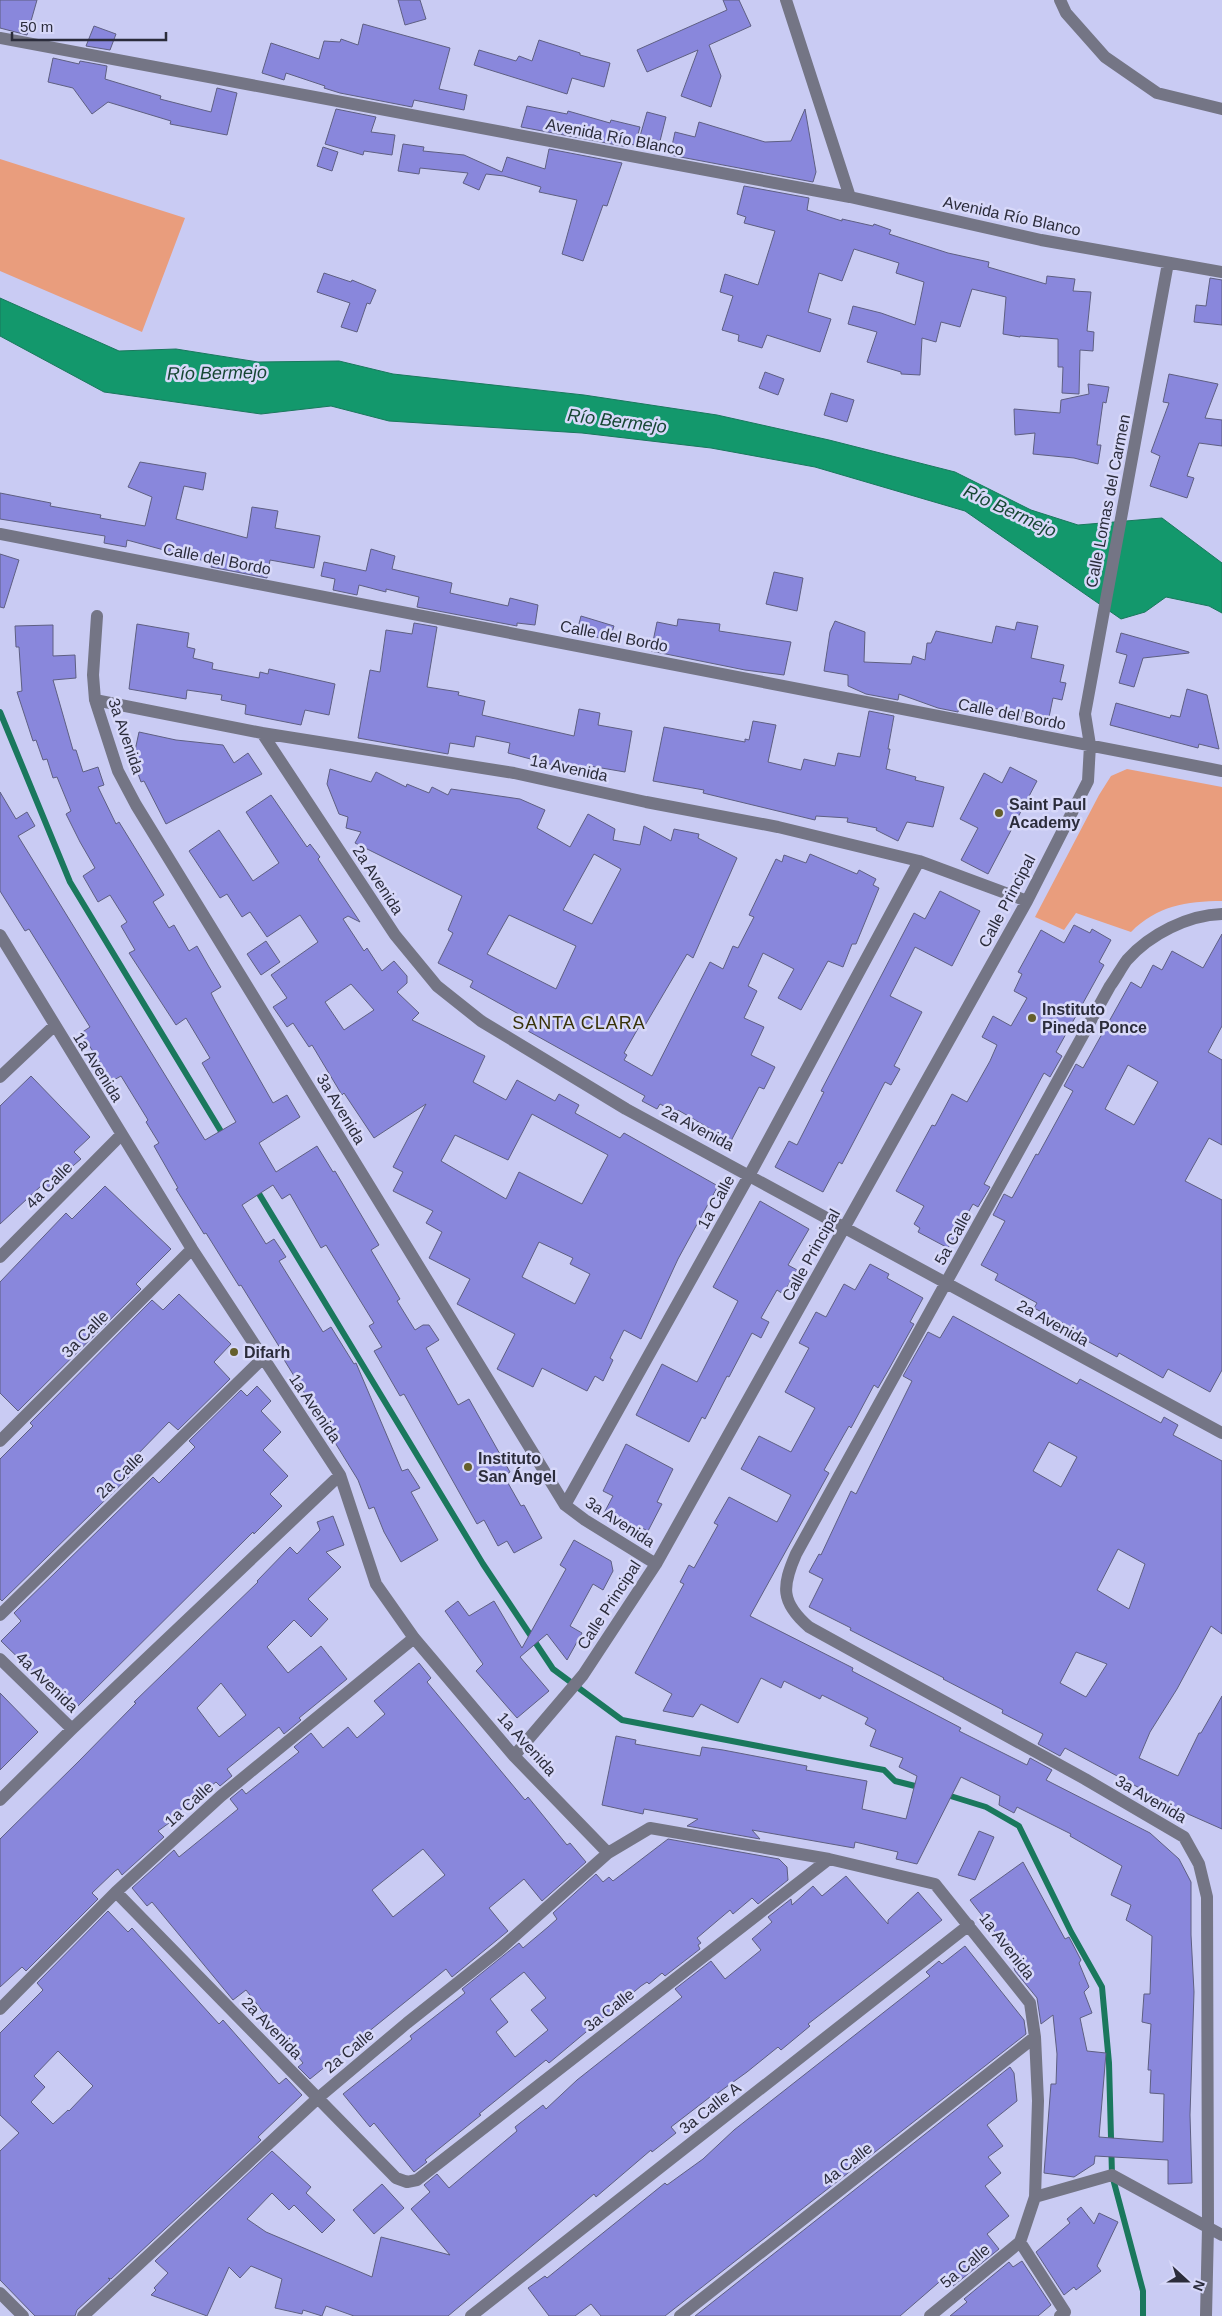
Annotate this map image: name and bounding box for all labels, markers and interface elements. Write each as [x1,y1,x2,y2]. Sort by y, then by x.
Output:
scale bar [12,10,166,42]
text: 50 m [20,18,53,35]
street label: Avenida Río Blanco [545,115,686,159]
street label: Avenida Río Blanco [942,193,1082,239]
water label: Río Bermejo [167,362,267,384]
water label: Río Bermejo [566,405,668,437]
street label: Calle Lomas del Carmen [1083,413,1133,589]
water label: Río Bermejo [960,481,1060,541]
street label: Calle del Bordo [162,540,272,578]
street label: Calle del Bordo [559,617,669,655]
street label: Calle del Bordo [957,695,1067,733]
street label: 3a Avenida [105,696,147,776]
street label: 1a Avenida [529,751,609,785]
place label: Saint Paul Academy [1009,796,1086,831]
marker: Saint Paul Academy [993,807,1005,819]
street label: 2a Avenida [349,842,407,918]
street label: Calle Principal [975,852,1039,950]
place label: Instituto Pineda Ponce [1042,1001,1147,1036]
marker: Instituto Pineda Ponce [1026,1012,1038,1024]
district label: SANTA CLARA [512,1013,646,1033]
street label: 1a Avenida [70,1029,126,1105]
street label: 3a Avenida [313,1071,369,1147]
street label: 2a Avenida [659,1102,737,1154]
street label: 4a Calle [22,1158,76,1212]
street label: 1a Calle [694,1172,738,1232]
street label: Calle Principal [779,1206,843,1304]
street label: 5a Calle [931,1208,975,1268]
street label: 2a Avenida [1014,1296,1092,1350]
street label: 3a Calle [58,1307,112,1361]
place label: Difarh [244,1344,290,1361]
marker: Difarh [228,1346,240,1358]
street label: 1a Avenida [286,1371,344,1446]
street label: 2a Calle [93,1448,147,1502]
place label: Instituto San Ángel [478,1450,556,1485]
marker: Instituto San Ángel [462,1461,474,1473]
street label: 3a Avenida [582,1493,658,1551]
street label: Calle Principal [574,1557,644,1653]
street label: 4a Avenida [13,1648,81,1716]
street label: 1a Avenida [494,1709,560,1779]
street label: 3a Avenida [1113,1772,1189,1826]
street label: 1a Calle [161,1778,217,1830]
street label: 1a Avenida [976,1910,1038,1982]
street label: 3a Calle [581,1985,637,2035]
street label: 2a Avenida [238,1994,306,2062]
street label: 2a Calle [321,2026,377,2076]
street label: 3a Calle A [676,2079,744,2137]
street label: 4a Calle [819,2139,875,2189]
street label: 5a Calle [937,2241,993,2291]
north arrow [1162,2256,1212,2306]
text: N [1190,2278,1208,2293]

